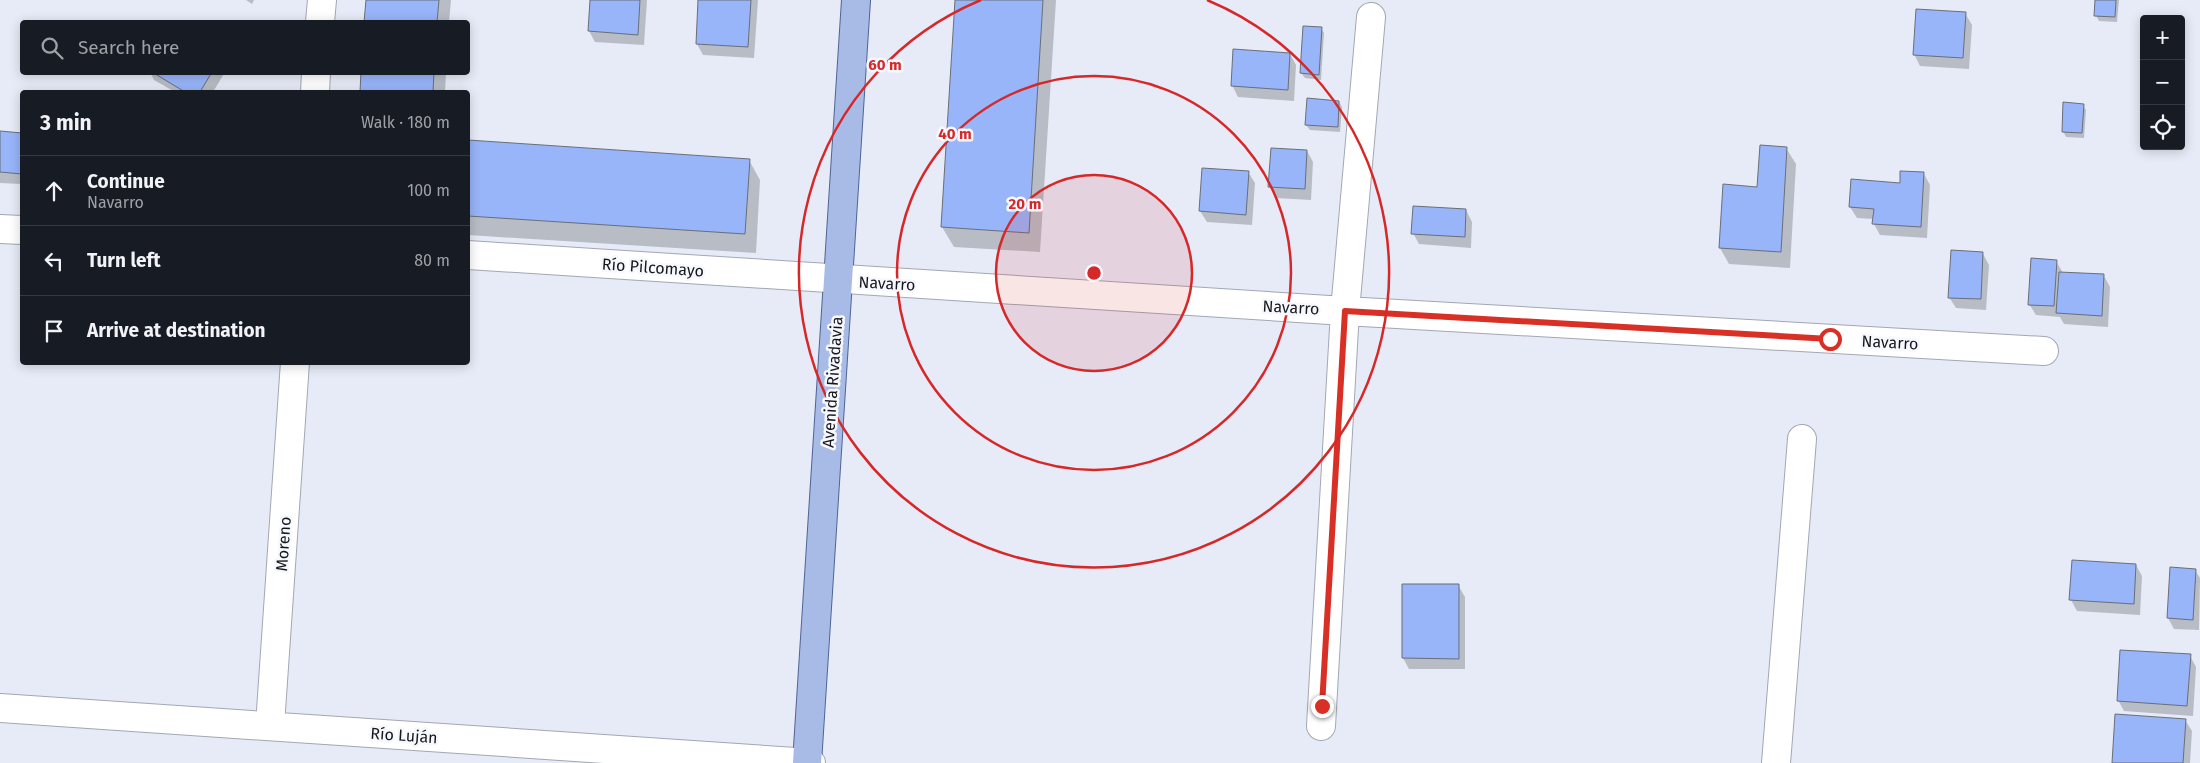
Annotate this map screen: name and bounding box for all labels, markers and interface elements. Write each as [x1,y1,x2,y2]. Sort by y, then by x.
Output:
map controls [2140,15,2185,150]
button: + [2140,15,2185,60]
search box [20,20,470,75]
icon: search [38,34,66,62]
text: Search here [78,36,179,59]
text: 60 m [868,56,902,74]
button: − [2140,60,2185,105]
button: locate [2140,105,2185,150]
text: 3 min [40,110,92,136]
text: Walk · 180 m [361,113,450,132]
text: 40 m [938,125,972,143]
text: Continue [87,170,165,193]
icon: ahead [40,177,68,205]
text: 100 m [407,181,450,200]
text: Navarro [87,193,144,212]
text: 20 m [1009,195,1041,213]
icon: left [40,247,68,275]
text: Turn left [87,249,161,272]
text: 80 m [414,251,450,270]
street label: Río Pilcomayo [601,254,705,281]
centre of rings [1085,264,1103,282]
street label: Navarro [858,273,916,294]
street label: Navarro [1262,297,1320,318]
street label: Avenida Rivadavia [818,316,847,448]
icon: arrive [40,317,68,345]
text: Arrive at destination [87,319,266,342]
route start [1819,328,1842,351]
street label: Navarro [1861,332,1919,353]
street label: Moreno [272,516,295,572]
route end [1311,695,1334,718]
street label: Río Luján [370,724,438,747]

